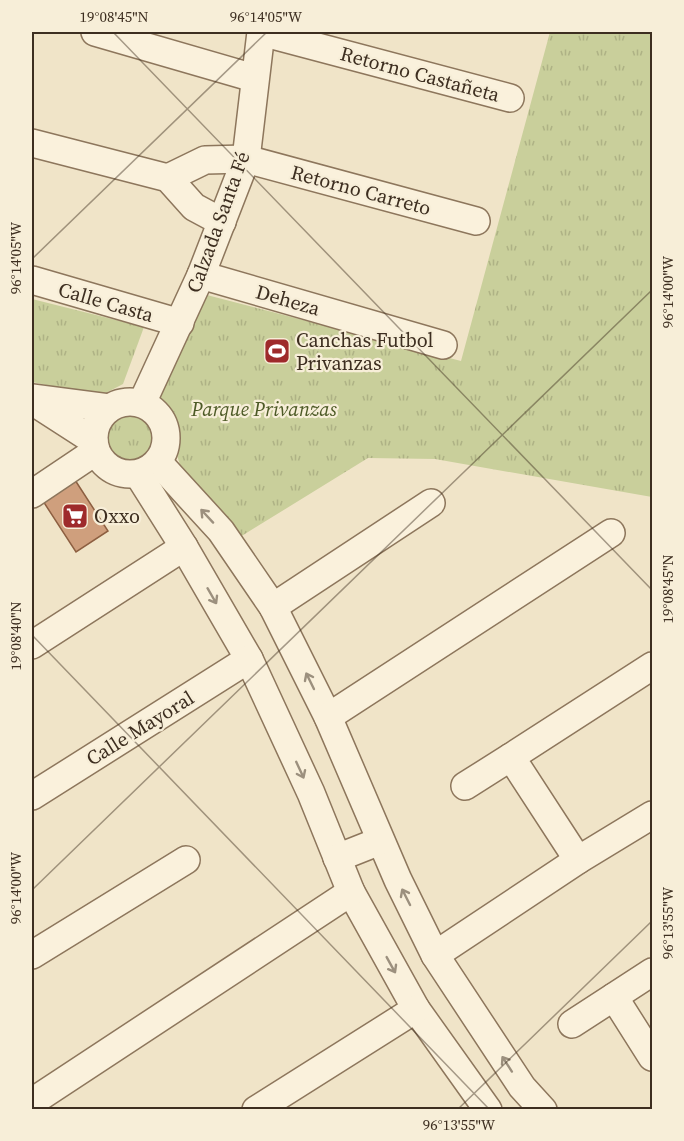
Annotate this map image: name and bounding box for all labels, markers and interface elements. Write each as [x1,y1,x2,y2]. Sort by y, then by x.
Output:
text: 19°08'45"N [79,6,149,27]
text: 96°14'05"W [230,6,303,27]
street label: Retorno Castañeta [337,39,504,109]
street label: Calzada Santa Fé [179,147,257,297]
street label: Retorno Carreto [288,158,434,222]
text: 96°14'05"W [5,221,26,294]
text: 96°14'00"W [657,255,678,328]
street label: Calle Casta [55,275,158,329]
street label: Deheza [253,277,324,323]
place label: Canchas Futbol Privanzas [296,326,434,377]
sports icon: Canchas Futbol Privanzas [262,336,292,366]
park label: Parque Privanzas [190,395,337,423]
supermarket icon: Oxxo [60,501,90,531]
place label: Oxxo [94,502,140,530]
one-way arrow [200,508,214,523]
text: 19°08'45"N [657,554,678,624]
one-way arrow [207,587,219,604]
text: 19°08'40"N [5,601,26,671]
one-way arrow [303,672,315,690]
street label: Calle Mayoral [81,684,199,772]
one-way arrow [295,760,307,778]
text: 96°14'00"W [5,851,26,924]
text: 96°13'55"W [657,886,678,959]
one-way arrow [400,889,412,906]
one-way arrow [385,956,397,973]
one-way arrow [501,1056,513,1072]
text: 96°13'55"W [423,1114,496,1135]

